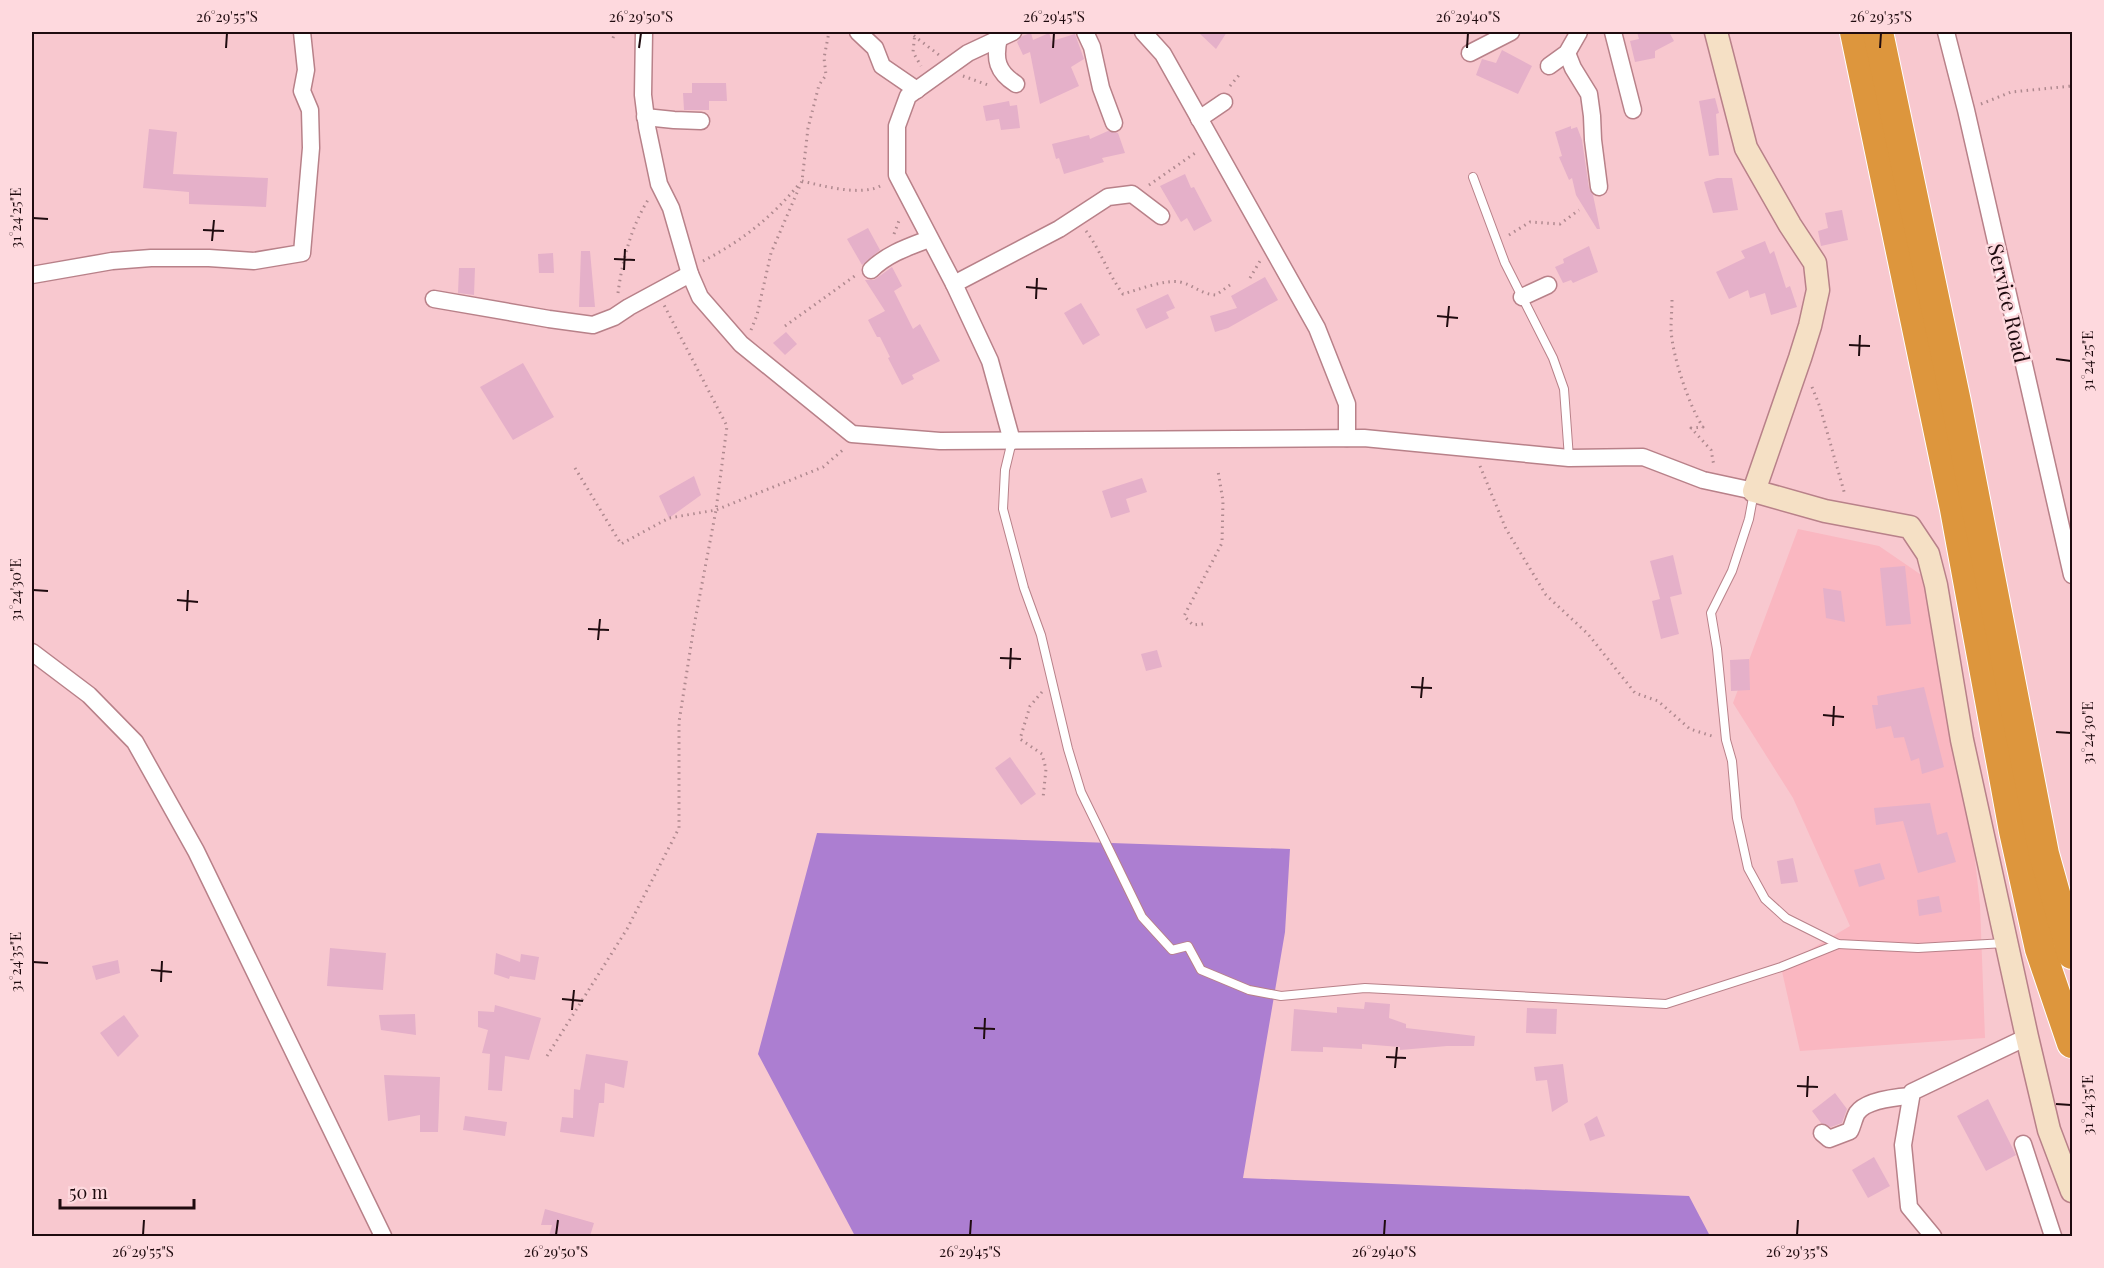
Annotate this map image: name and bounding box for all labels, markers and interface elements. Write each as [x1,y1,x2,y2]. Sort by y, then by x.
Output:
text: 26°29'55"S [196,6,258,26]
text: 26°29'50"S [609,6,673,26]
text: 26°29'45"S [1023,6,1085,26]
text: 26°29'40"S [1436,6,1500,26]
text: 26°29'35"S [1850,6,1912,26]
text: 31°24'25"E [5,188,25,248]
street label: Service Road [1983,241,2037,365]
text: 31°24'25"E [2077,331,2097,391]
text: 31°24'30"E [5,558,25,622]
text: 31°24'30"E [2077,701,2097,765]
text: 31°24'35"E [5,932,25,992]
text: 31°24'35"E [2077,1075,2097,1135]
scale bar [60,1172,194,1210]
text: 50 m [69,1180,108,1204]
text: 26°29'55"S [112,1241,174,1261]
text: 26°29'50"S [524,1241,588,1261]
text: 26°29'45"S [939,1241,1001,1261]
text: 26°29'40"S [1352,1241,1416,1261]
text: 26°29'35"S [1766,1241,1828,1261]

